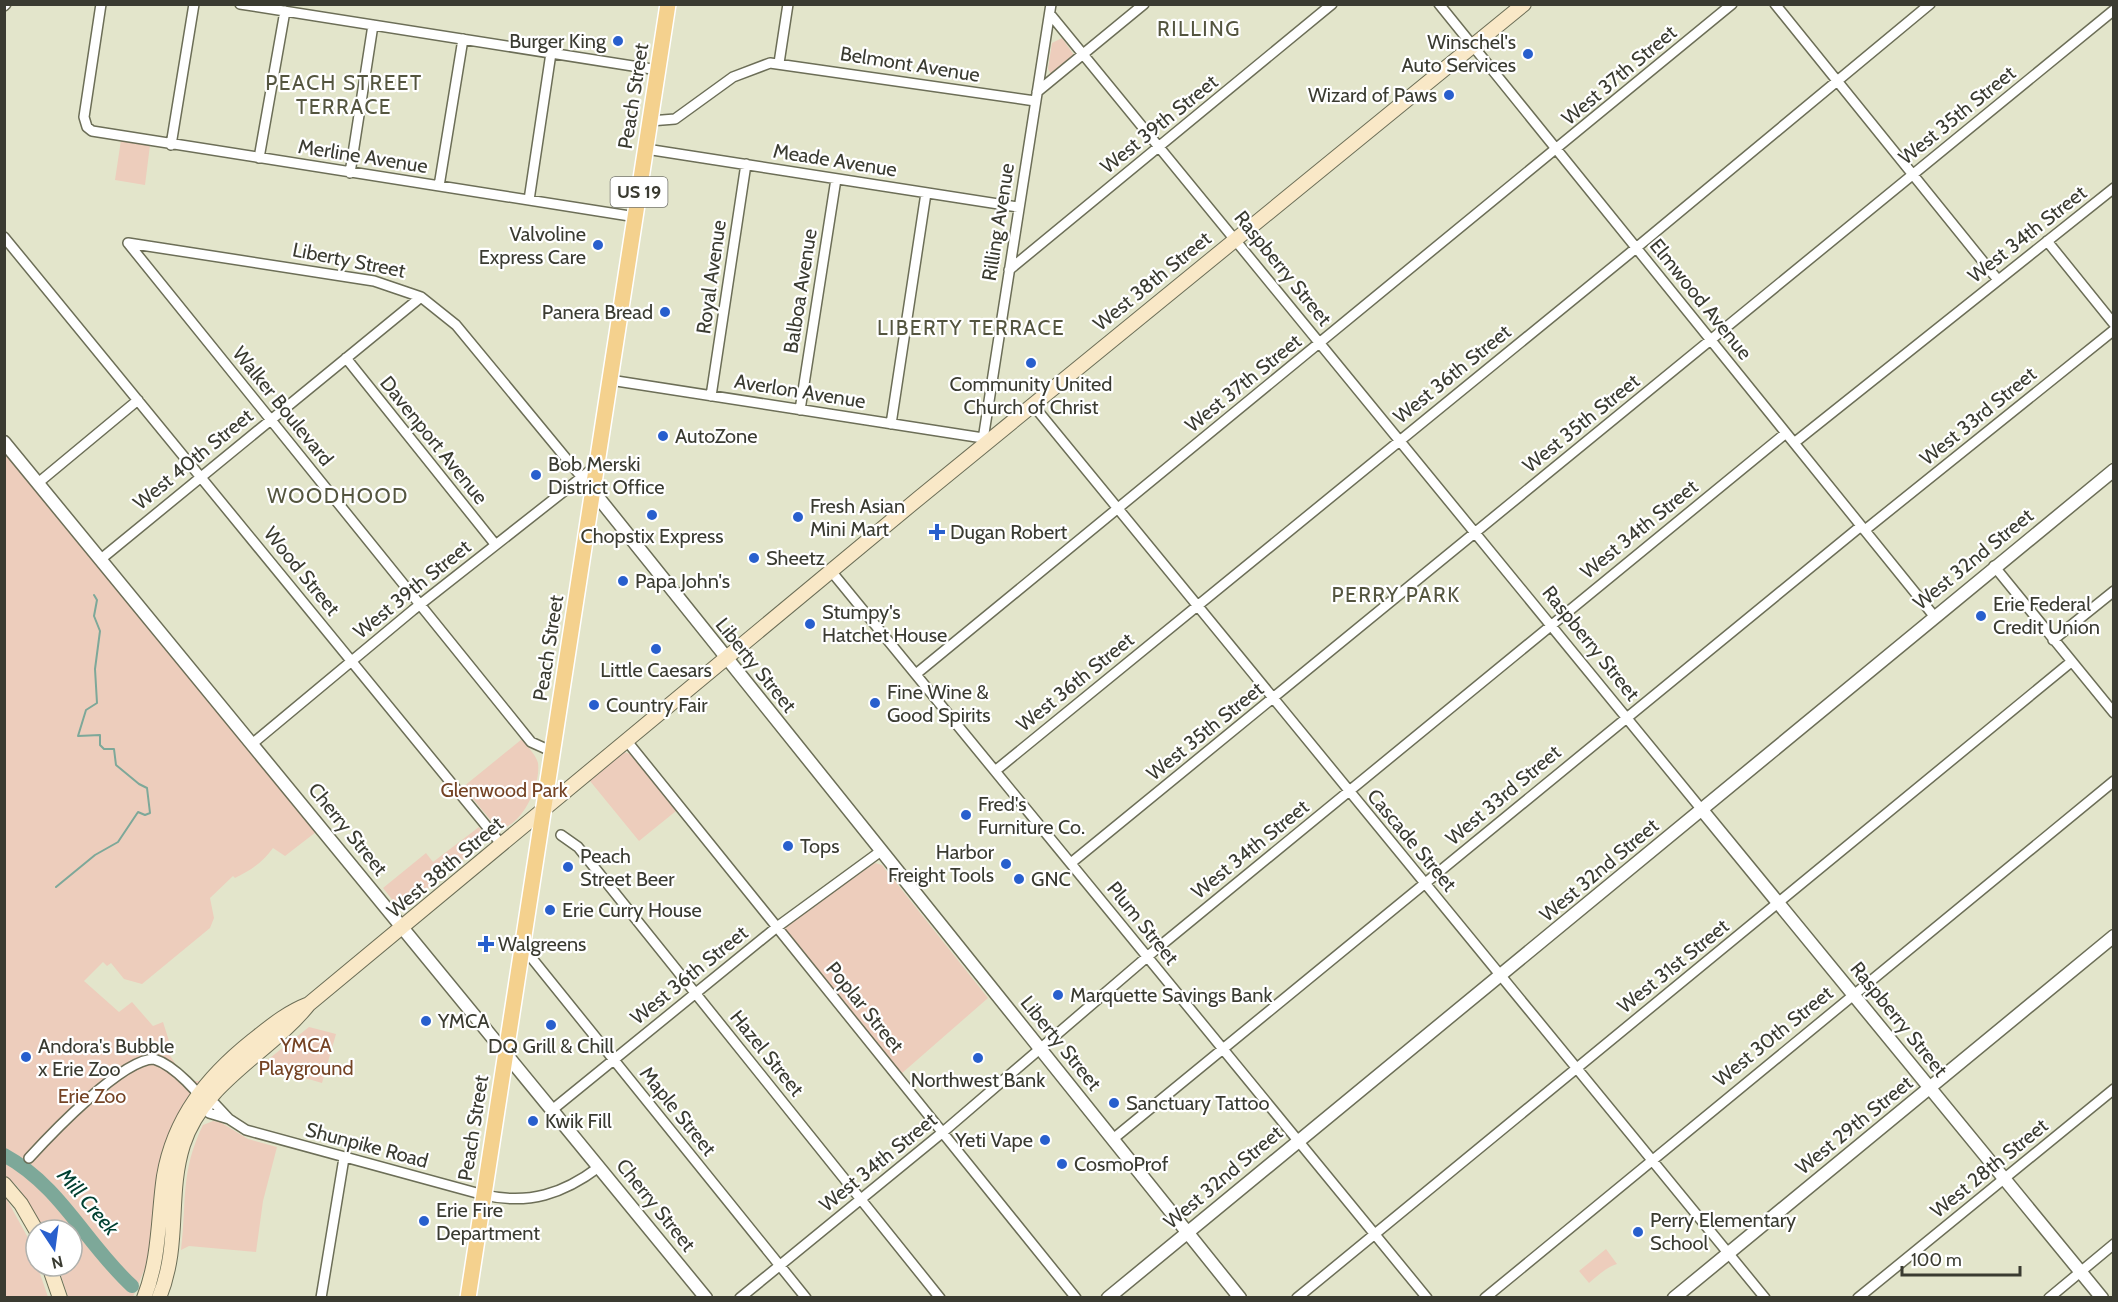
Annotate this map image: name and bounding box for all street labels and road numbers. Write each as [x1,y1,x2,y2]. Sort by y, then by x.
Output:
street label: West 37th Street [1557,20,1681,130]
street label: Peach Street [613,41,653,151]
street label: Belmont Avenue [838,41,982,87]
street label: West 35th Street [1894,61,2020,169]
street label: West 39th Street [1096,69,1223,178]
street label: Merline Avenue [296,134,430,178]
street label: Meade Avenue [771,138,899,182]
street label: Rilling Avenue [977,161,1019,283]
road number: US 19 [610,177,668,207]
street label: West 34th Street [1963,180,2091,288]
street label: Raspberry Street [1229,206,1337,331]
street label: Royal Avenue [691,219,731,335]
street label: West 38th Street [1088,226,1216,336]
street label: Balboa Avenue [778,227,822,355]
street label: Elmwood Avenue [1645,234,1757,364]
street label: Liberty Street [290,237,408,283]
street label: West 36th Street [1389,319,1516,428]
street label: West 37th Street [1180,329,1306,437]
street label: Walker Boulevard [228,341,338,471]
street label: West 33rd Street [1915,362,2041,470]
street label: Averlon Avenue [733,369,867,413]
street label: West 35th Street [1518,369,1644,477]
street label: Davenport Avenue [375,371,493,509]
street label: West 40th Street [128,403,258,515]
street label: West 34th Street [1576,474,1703,584]
street label: West 32nd Street [1908,503,2038,615]
street label: Wood Street [259,522,345,620]
street label: West 39th Street [349,534,476,643]
street label: Raspberry Street [1537,581,1645,706]
street label: Peach Street [528,593,568,703]
street label: Liberty Street [711,613,802,717]
street label: West 36th Street [1012,627,1139,736]
street label: West 35th Street [1142,677,1268,785]
street label: West 33rd Street [1441,740,1566,850]
street label: Cherry Street [303,778,393,880]
street label: Cascade Street [1362,784,1462,896]
street label: West 34th Street [1187,794,1314,904]
street label: West 38th Street [382,811,508,923]
street label: West 32nd Street [1535,813,1663,927]
street label: Plum Street [1102,877,1184,970]
street label: West 31st Street [1613,914,1734,1018]
street label: West 36th Street [626,920,753,1029]
street label: Poplar Street [821,957,909,1057]
street label: Raspberry Street [1845,957,1953,1082]
street label: West 30th Street [1709,981,1838,1091]
street label: Liberty Street [1016,991,1107,1095]
street label: Hazel Street [725,1005,809,1101]
street label: Maple Street [635,1062,721,1161]
street label: West 29th Street [1791,1070,1917,1179]
street label: Peach Street [453,1073,493,1183]
street label: West 34th Street [815,1107,942,1217]
street label: West 28th Street [1925,1113,2053,1223]
street label: Shunpike Road [303,1117,431,1173]
street label: West 32nd Street [1159,1120,1287,1234]
street label: Cherry Street [611,1154,701,1256]

